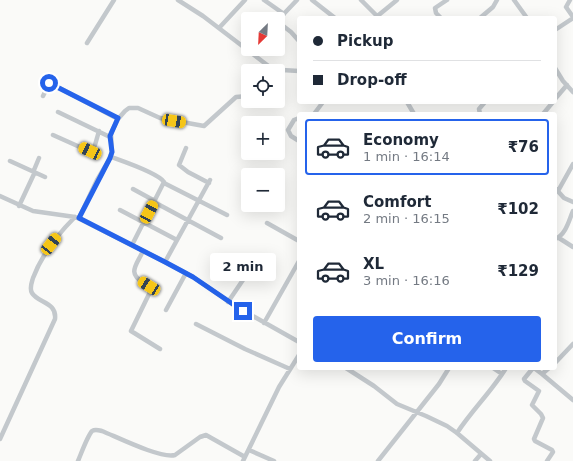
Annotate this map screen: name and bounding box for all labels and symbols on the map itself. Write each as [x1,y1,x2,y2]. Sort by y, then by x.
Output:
north arrow [241,12,285,56]
route start [40,74,58,92]
car [161,113,187,129]
car [77,140,103,162]
car [138,199,160,225]
car [39,231,63,257]
callout: 2 min [210,253,276,281]
car [136,275,162,297]
route end [234,302,252,320]

